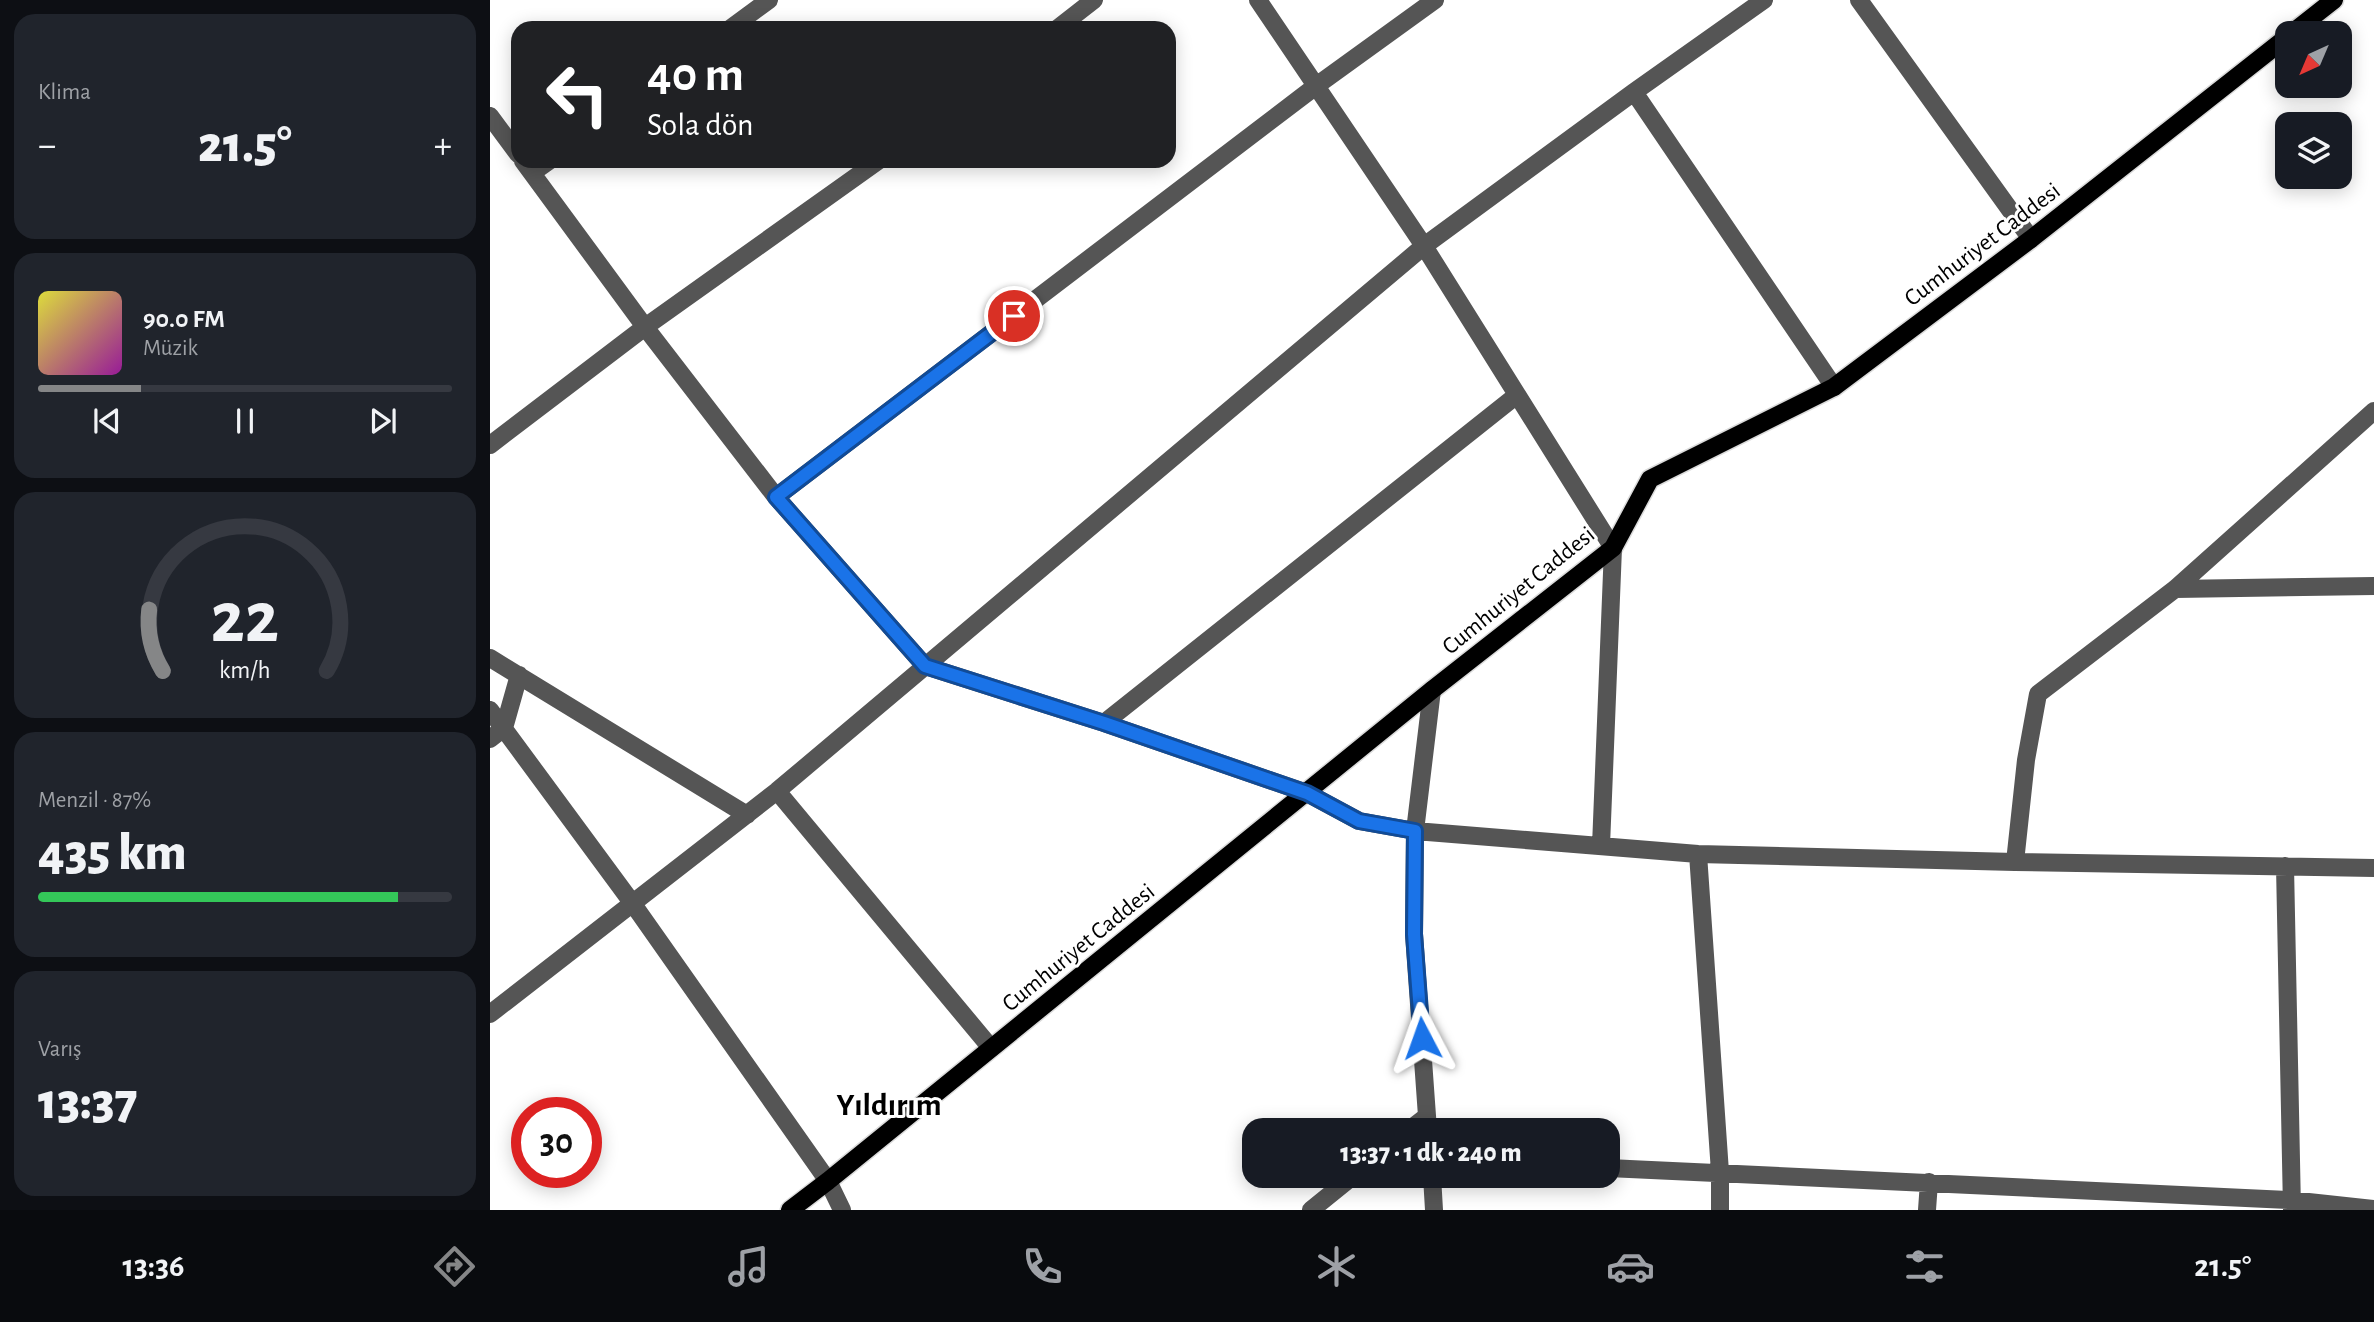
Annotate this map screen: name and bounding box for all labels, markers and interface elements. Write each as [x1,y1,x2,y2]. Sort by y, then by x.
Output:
north arrow [2275,21,2352,98]
map controls [2275,21,2352,189]
icon: left [532,49,623,140]
text: 40 m [647,51,744,100]
text: Klima [38,81,91,104]
text: Sola dön [647,109,754,141]
button: layers [2275,112,2352,189]
text: 21.5° [198,119,292,171]
text: − [38,127,56,165]
text: + [434,127,452,165]
street label: Cumhuriyet Caddesi [1900,179,2065,311]
pin [984,286,1044,346]
icon: arrive [995,297,1033,335]
text: 90.0 FM [143,306,225,332]
text: Müzik [143,337,198,360]
icon: previous [88,402,126,440]
icon: pause [226,402,264,440]
icon: next [364,402,402,440]
street label: Cumhuriyet Caddesi [1438,522,1599,659]
text: 22 [211,583,279,656]
text: km/h [219,658,271,683]
text: Menzil · 87% [38,789,151,812]
text: 435 km [38,827,187,879]
street label: Cumhuriyet Caddesi [998,879,1159,1016]
position arrow [1385,1001,1459,1075]
text: Varış [38,1038,82,1061]
text: 13:37 [38,1076,138,1128]
district label: Yıldırım [837,1089,941,1121]
speed limit sign: 30 [511,1097,602,1188]
text: 13:37 · 1 dk · 240 m [1340,1140,1522,1166]
icon: directions [430,1242,479,1291]
icon: music [724,1242,773,1291]
icon: phone [1018,1242,1067,1291]
icon: climate [1312,1242,1361,1291]
icon: car [1606,1242,1655,1291]
icon: filters [1900,1242,1949,1291]
text: 13:36 [123,1250,184,1282]
text: 21.5° [2194,1250,2251,1282]

